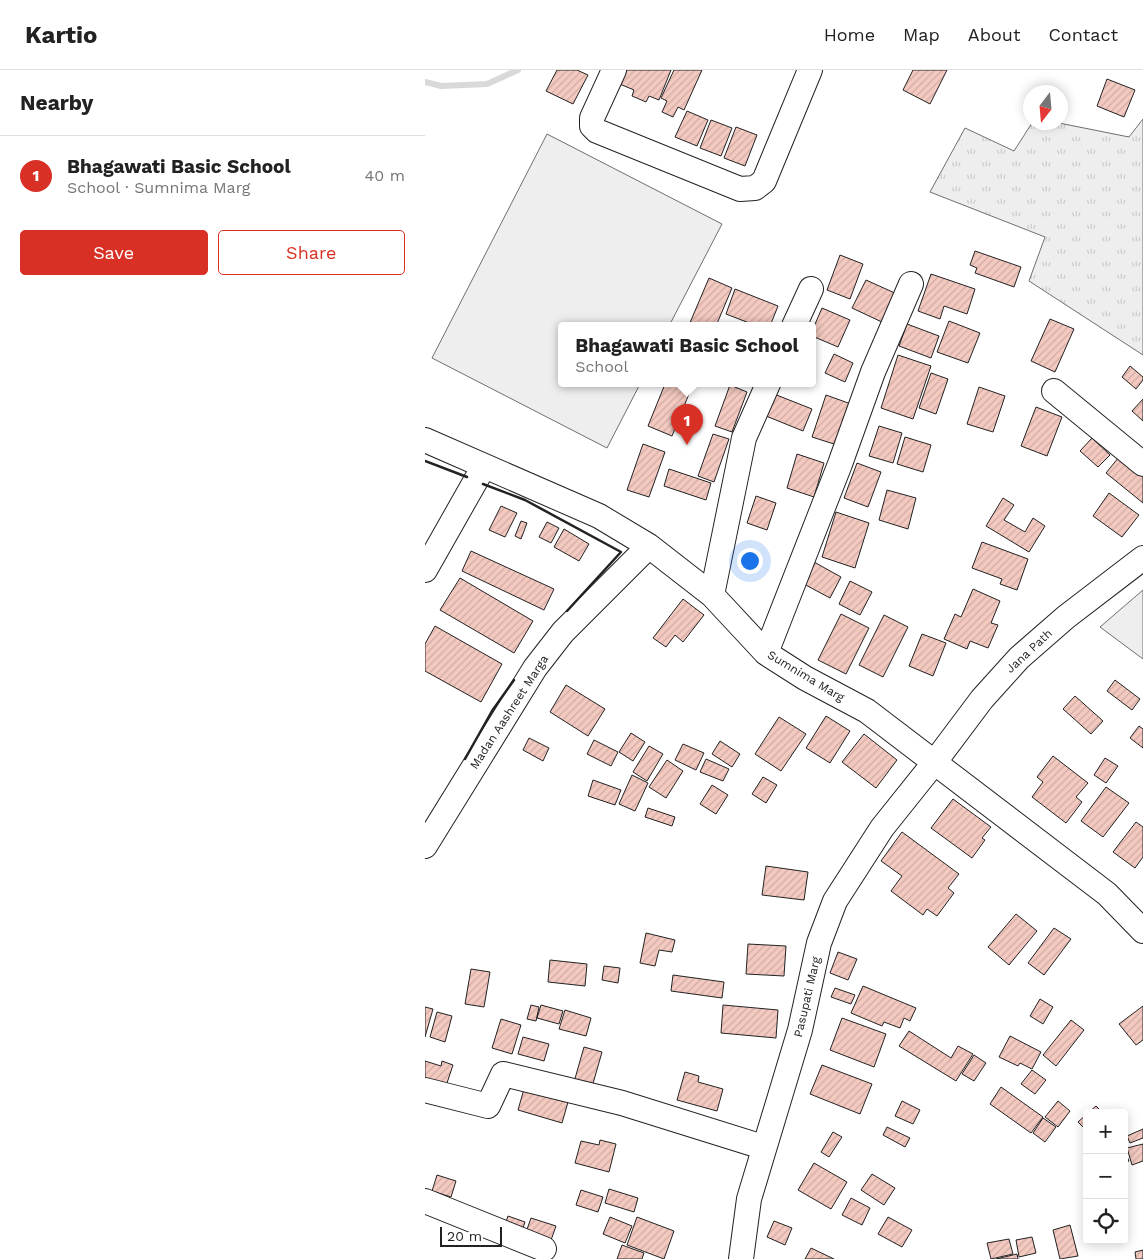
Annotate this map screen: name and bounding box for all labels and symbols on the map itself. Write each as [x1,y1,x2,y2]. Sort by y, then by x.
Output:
north arrow [1023,85,1068,130]
pin: 1 [671,404,703,445]
your location [737,548,763,574]
street label: Jana Path [1003,626,1055,676]
street label: Sumnima Marg [765,648,847,705]
street label: Madan Aashreet Marga [467,652,551,772]
street label: Pasupati Marg [791,955,823,1039]
scale bar [440,1224,503,1247]

